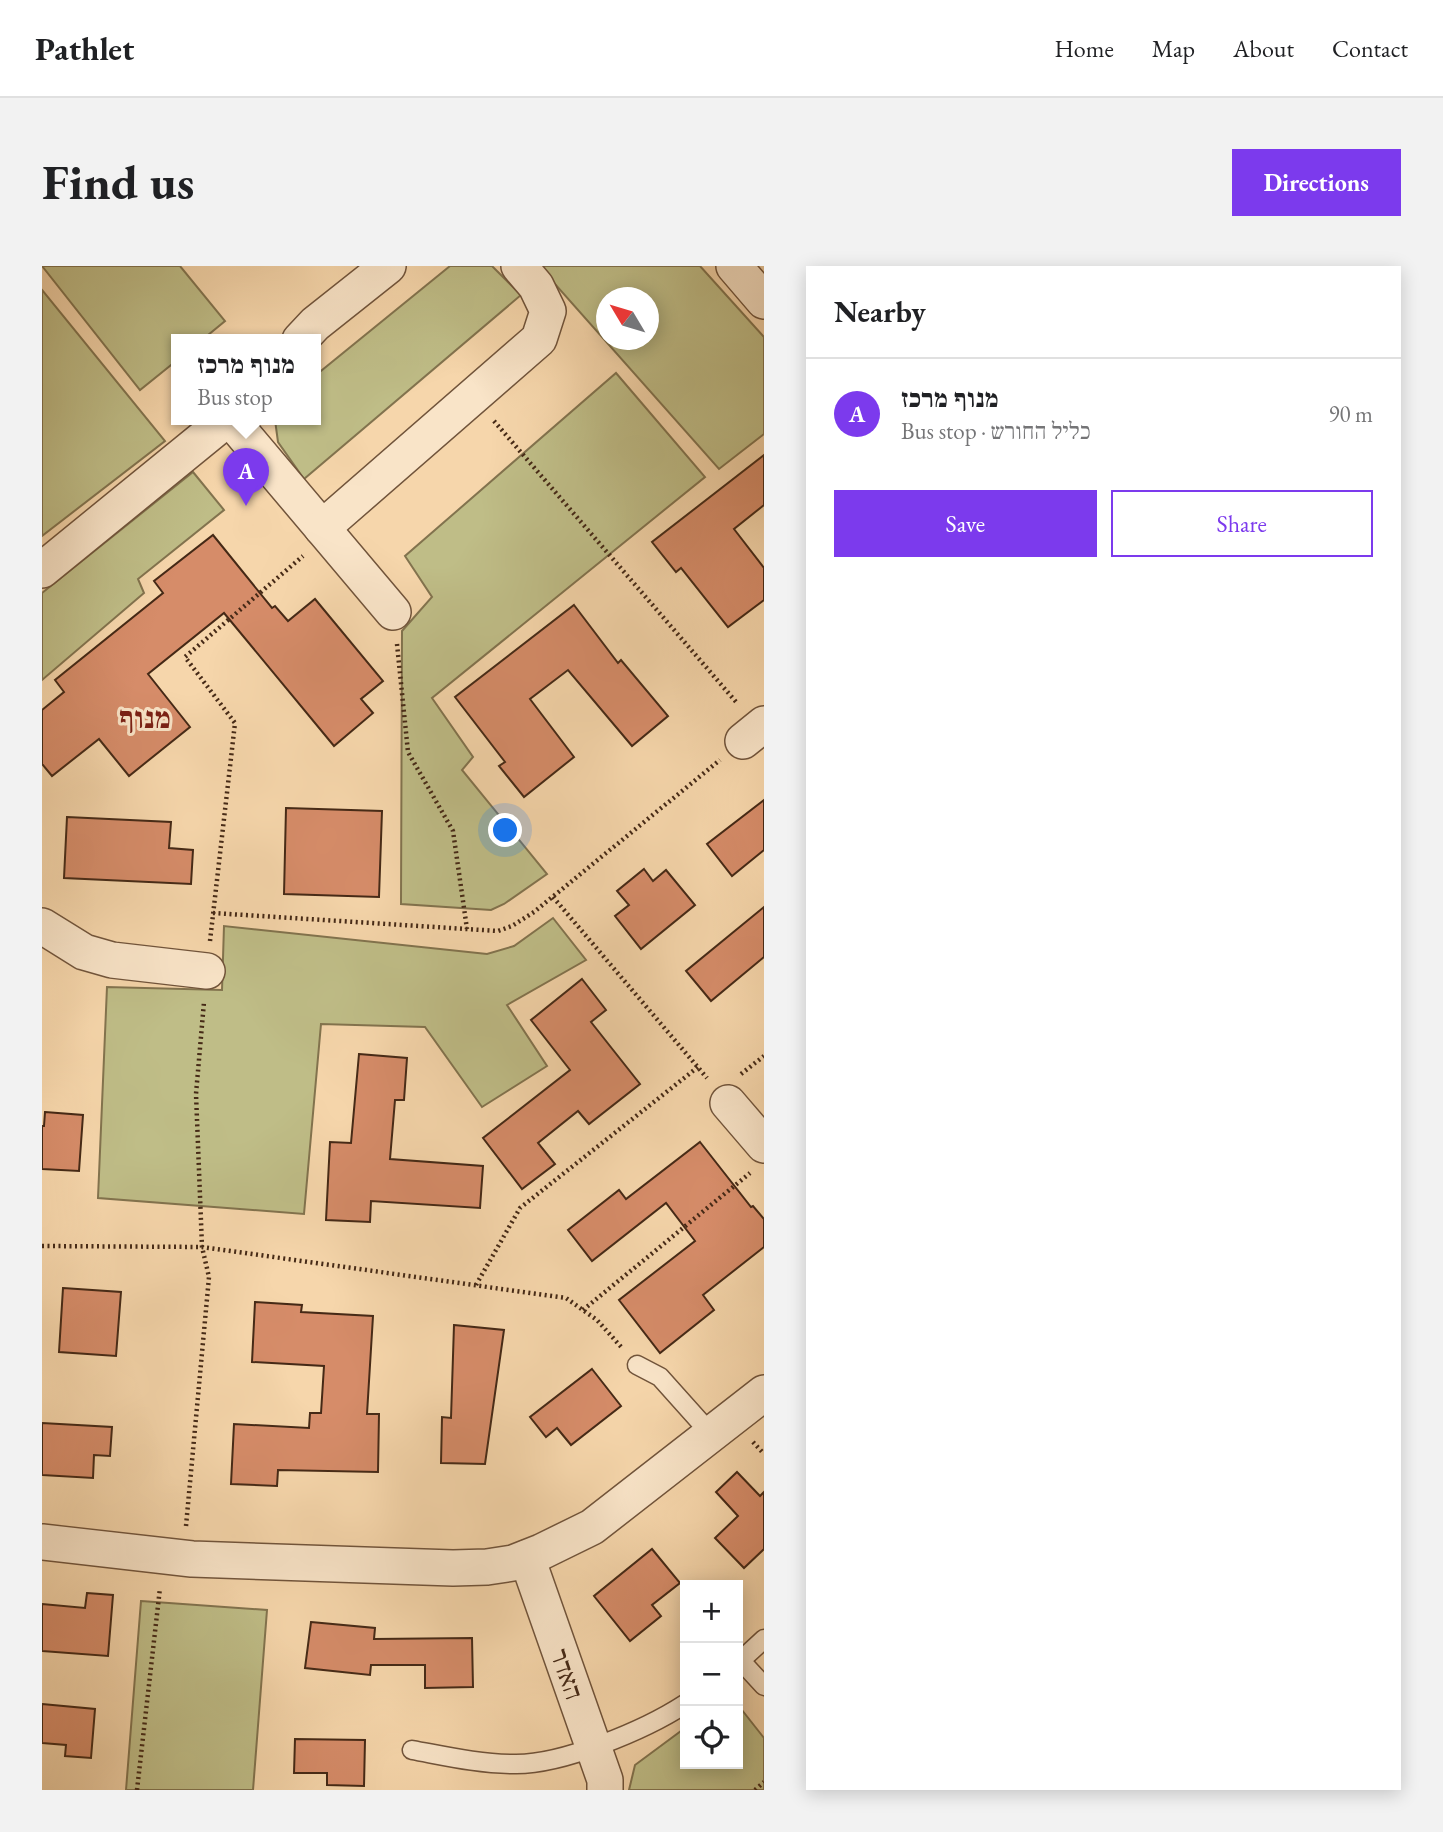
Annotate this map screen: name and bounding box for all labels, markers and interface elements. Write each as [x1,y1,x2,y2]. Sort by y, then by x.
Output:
text: Pathlet [35,27,134,70]
text: Home [1054,33,1114,64]
text: Map [1152,33,1195,64]
text: About [1233,33,1294,64]
text: Contact [1332,33,1408,64]
button: Directions [1232,149,1401,216]
text: Find us [42,150,194,214]
north arrow [596,287,659,350]
text: Nearby [834,292,926,331]
popup [171,334,321,425]
text: מנוף מרכז [197,347,295,381]
text: מנוף מרכז [901,381,999,415]
text: Bus stop [197,382,273,412]
text: A [849,399,865,429]
text: 90 m [1328,399,1373,429]
text: Bus stop · כליל החורש [901,416,1091,446]
pin: A [223,448,269,506]
button: Save [834,490,1097,557]
button: Share [1111,490,1373,557]
district label: מנוף [119,698,171,737]
your location [488,813,522,847]
map controls [680,1580,743,1769]
button: + [680,1580,743,1643]
button: − [680,1643,743,1706]
street label: האדר [543,1644,591,1704]
button: locate [680,1706,743,1769]

